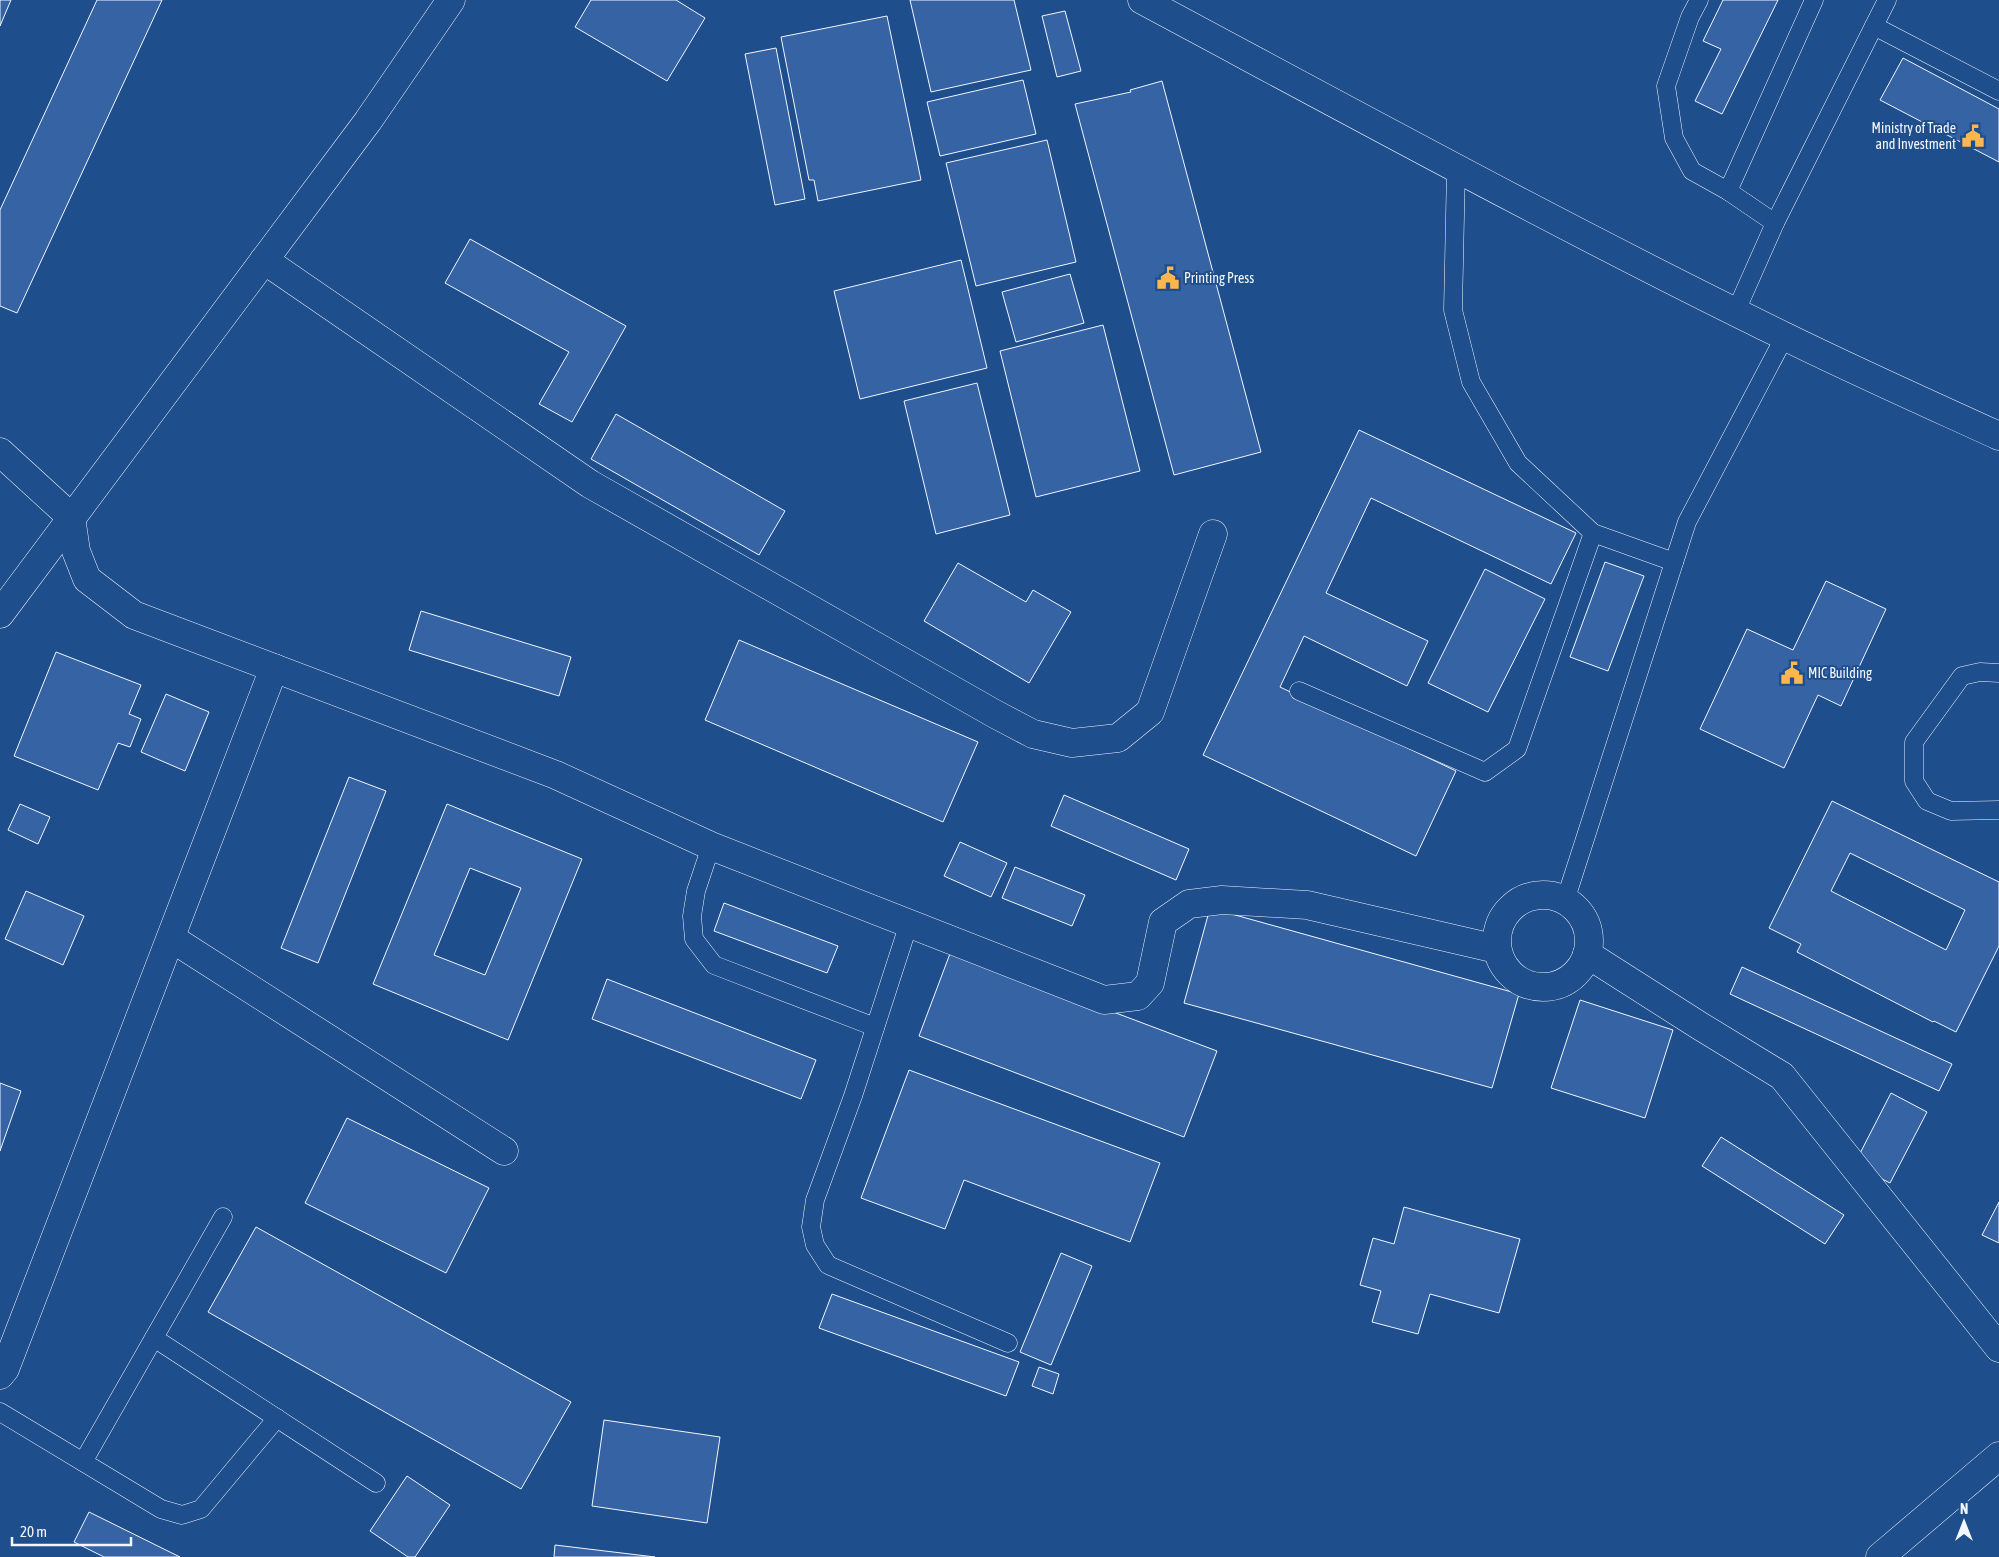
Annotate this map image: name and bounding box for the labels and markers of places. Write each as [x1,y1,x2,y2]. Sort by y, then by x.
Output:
place label: Ministry of Trade and Investment [1872,120,1956,152]
public building icon: Ministry of Trade and Investment [1960,123,1986,149]
public building icon: Printing Press [1155,265,1181,291]
place label: Printing Press [1184,270,1254,286]
public building icon: MIC Building [1779,660,1805,686]
place label: MIC Building [1808,665,1872,681]

